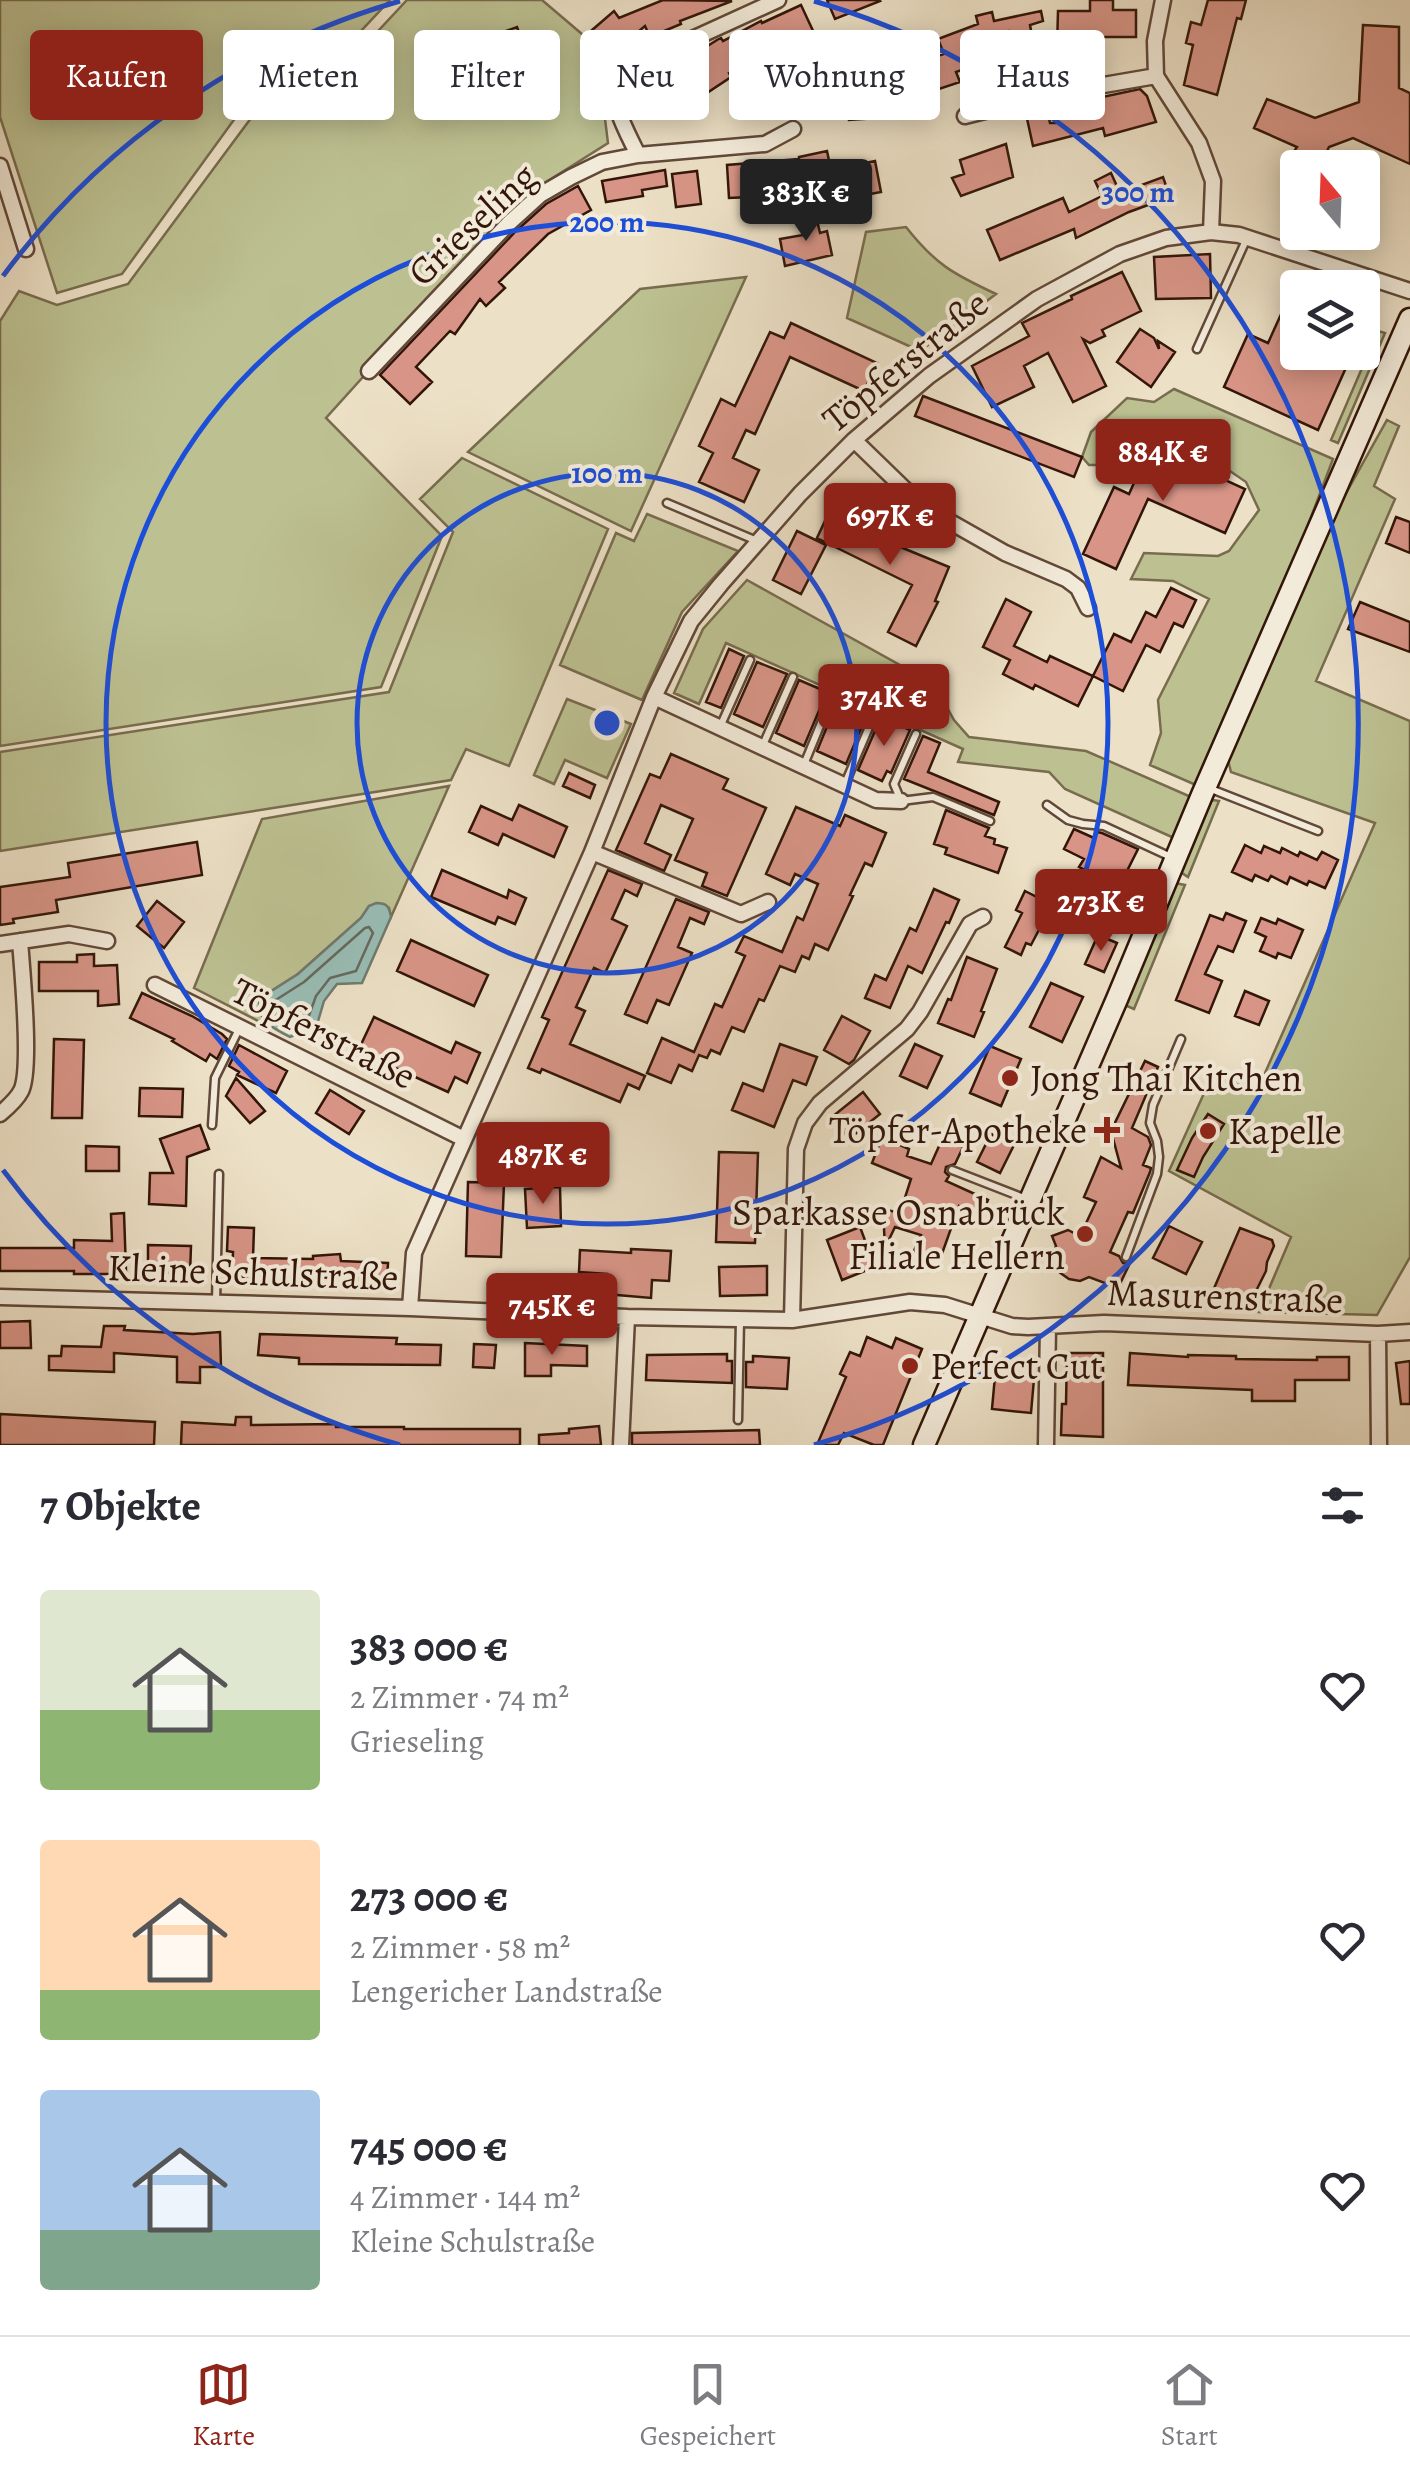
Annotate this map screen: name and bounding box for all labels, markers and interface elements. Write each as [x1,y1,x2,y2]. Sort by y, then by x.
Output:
chip: Kaufen [30,30,203,120]
chip: Mieten [223,30,394,120]
chip: Filter [414,30,560,120]
chip: Neu [580,30,709,120]
chip: Wohnung [729,30,940,120]
chip: Haus [960,30,1105,120]
north arrow [1280,150,1380,250]
map controls [1280,150,1380,370]
street label: Grieseling [396,151,548,297]
pin: 383K € [725,159,887,244]
text: 383K € [762,169,850,213]
text: 300 m [1101,172,1175,212]
text: 200 m [569,202,645,242]
button: layers [1280,270,1380,370]
street label: Töpferstraße [811,278,999,444]
pin: 884K € [1082,419,1244,504]
text: 884K € [1118,429,1208,473]
text: 100 m [571,453,643,493]
pin: 697K € [809,483,971,568]
text: 697K € [846,493,934,537]
pin: 374K € [803,664,965,749]
text: 374K € [840,674,928,718]
centre of rings [589,705,625,741]
pin: 273K € [1020,869,1182,954]
text: 273K € [1057,879,1145,923]
street label: Töpferstraße [223,964,425,1102]
place label: Jong Thai Kitchen [1030,1052,1302,1104]
marker: Jong Thai Kitchen [999,1067,1021,1089]
place label: Töpfer-Apotheke [829,1104,1087,1156]
place label: Kapelle [1228,1105,1342,1157]
marker: Töpfer-Apotheke [1096,1119,1118,1141]
marker: Kapelle [1197,1120,1219,1142]
pin: 487K € [462,1122,624,1207]
text: 487K € [498,1132,588,1176]
place label: Sparkasse Osnabrück Filiale Hellern [732,1186,1065,1282]
marker: Sparkasse Osnabrück Filiale Hellern [1074,1223,1096,1245]
street label: Kleine Schulstraße [107,1241,399,1303]
street label: Masurenstraße [1106,1266,1344,1326]
pin: 745K € [471,1273,633,1358]
text: 745K € [508,1283,596,1327]
place label: Perfect Cut [930,1340,1103,1392]
marker: Perfect Cut [899,1355,921,1377]
text: 7 Objekte [40,1477,201,1534]
icon: filters [1315,1478,1370,1533]
text: 383 000 € [350,1618,508,1675]
icon: home [120,1630,240,1750]
icon: heart [1315,1663,1370,1718]
text: 2 Zimmer · 74 m² [350,1675,569,1719]
text: Grieseling [350,1719,484,1763]
text: 273 000 € [350,1868,508,1925]
icon: home [120,1880,240,2000]
icon: heart [1315,1913,1370,1968]
text: 2 Zimmer · 58 m² [350,1925,570,1969]
text: Lengericher Landstraße [350,1969,663,2013]
text: 745 000 € [350,2118,508,2175]
icon: home [120,2130,240,2250]
icon: heart [1315,2163,1370,2218]
text: 4 Zimmer · 144 m² [350,2175,580,2219]
text: Kleine Schulstraße [350,2219,595,2263]
tab: Karte [192,2357,255,2455]
tab: Gespeichert [640,2357,776,2455]
tab: Start [1161,2357,1218,2455]

